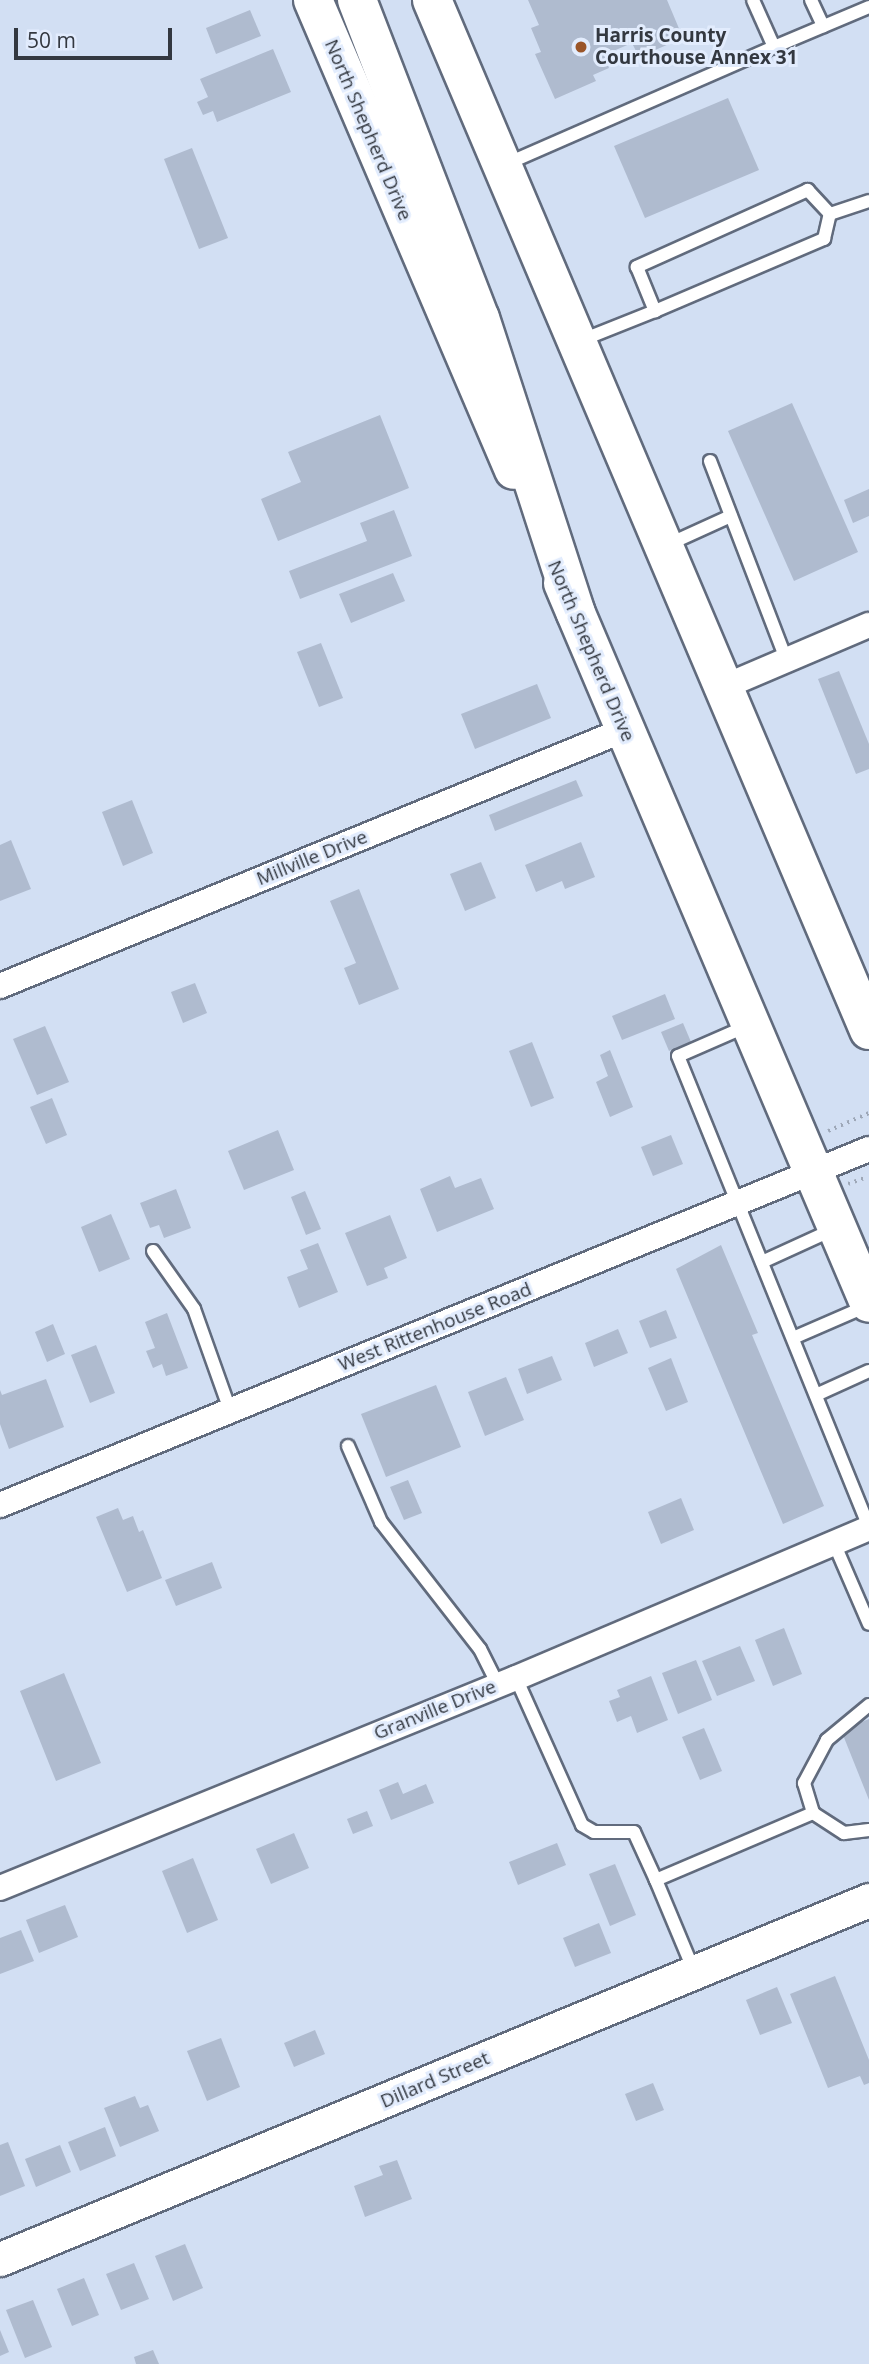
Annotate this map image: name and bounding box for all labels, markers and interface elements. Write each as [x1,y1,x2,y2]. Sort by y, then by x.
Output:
scale bar [18,14,175,58]
place label: Harris County Courthouse Annex 31 [595,25,798,69]
text: 50 m [27,26,76,54]
street label: North Shepherd Drive [320,36,416,224]
marker: Harris County Courthouse Annex 31 [573,39,589,55]
street label: North Shepherd Drive [543,557,639,745]
street label: Millville Drive [253,825,371,891]
street label: West Rittenhouse Road [335,1278,535,1376]
street label: Granville Drive [371,1675,499,1745]
street label: Dillard Street [377,2047,493,2113]

